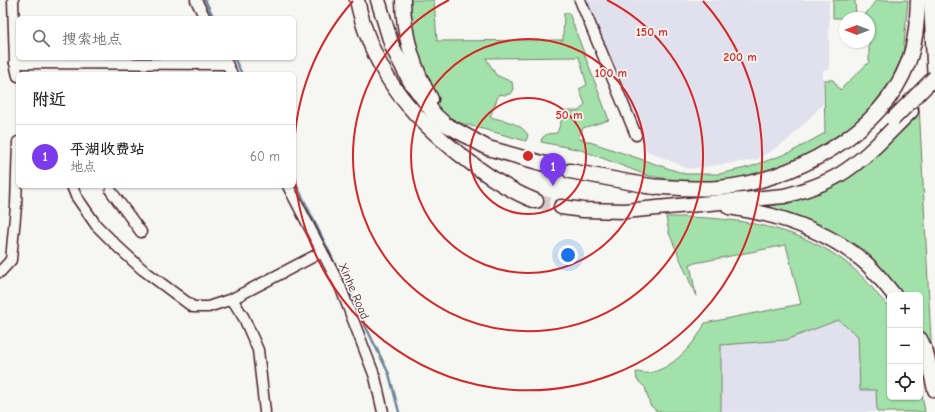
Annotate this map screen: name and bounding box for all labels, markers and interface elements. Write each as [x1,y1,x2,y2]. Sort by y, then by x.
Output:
north arrow [839,12,875,48]
search box [16,16,296,60]
text: 150 m [636,25,668,39]
icon: search [30,27,52,49]
text: 搜索地点 [62,30,122,48]
text: 200 m [723,50,757,64]
text: 100 m [595,66,627,80]
text: 附近 [32,90,66,109]
text: 50 m [555,108,583,122]
text: 平湖收费站 [70,140,145,158]
text: 1 [42,149,48,164]
text: 60 m [250,149,280,164]
centre of rings [521,149,535,163]
pin: 1 [540,153,566,186]
text: 地点 [70,159,96,174]
your location [558,245,578,265]
street label: Xinhe Road [336,261,372,321]
map controls [887,292,923,400]
button: + [887,292,923,328]
button: − [887,328,923,364]
button: locate [887,364,923,400]

